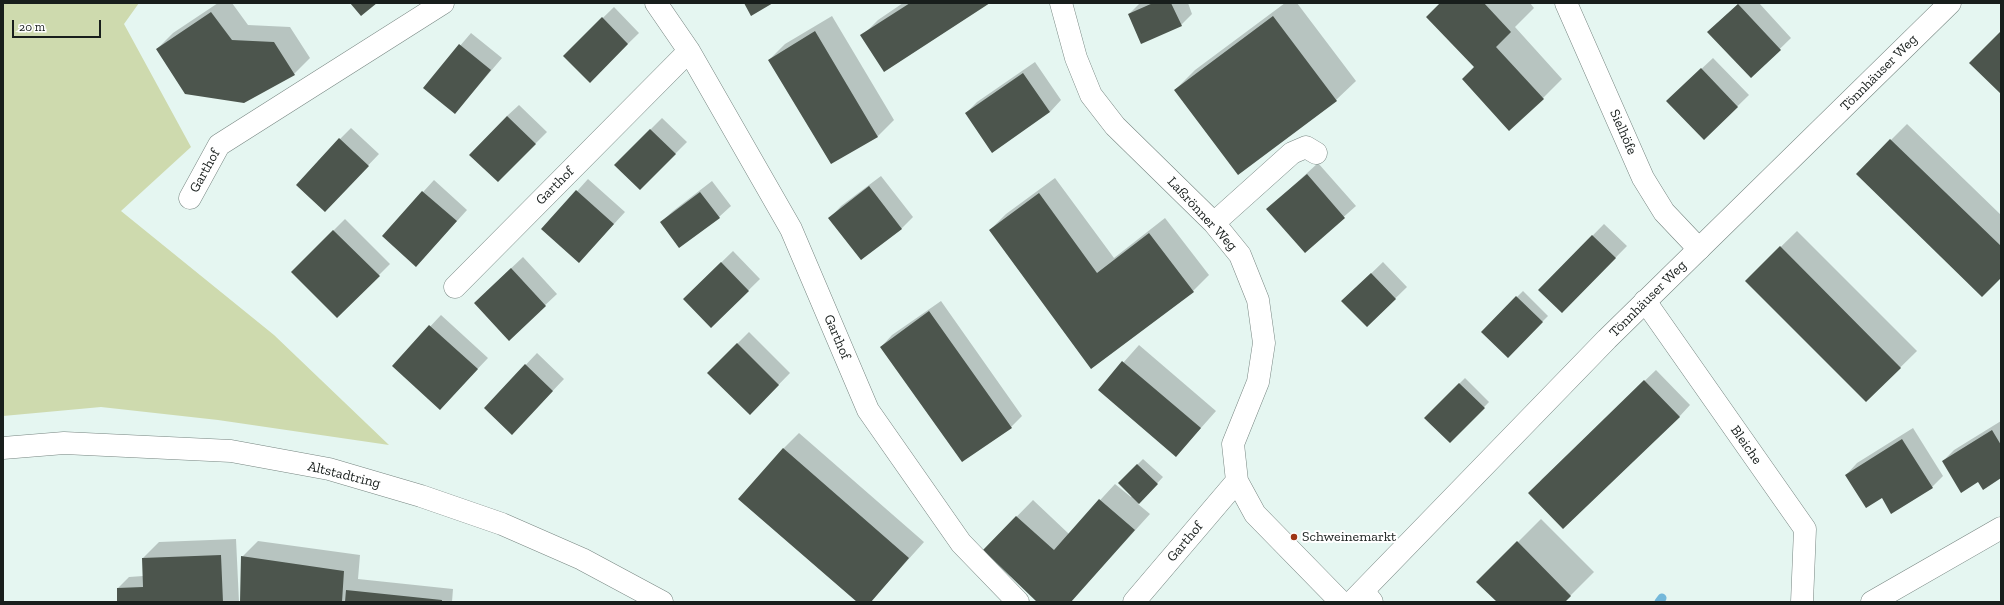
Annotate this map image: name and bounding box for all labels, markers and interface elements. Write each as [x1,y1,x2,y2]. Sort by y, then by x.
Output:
scale bar [14,12,103,38]
text: 20 m [19,20,45,34]
street label: Tönnhäuser Weg [1837,31,1921,115]
street label: Sielhöfe [1606,107,1640,157]
street label: Garthof [186,146,224,196]
street label: Garthof [532,163,578,209]
street label: Laßrönner Weg [1163,174,1241,254]
street label: Tönnhäuser Weg [1606,257,1690,341]
street label: Garthof [820,312,854,362]
street label: Bleiche [1727,422,1765,468]
street label: Altstadtring [306,458,382,492]
street label: Garthof [1163,519,1207,565]
place label: Schweinemarkt [1302,529,1396,545]
marker: Schweinemarkt [1289,532,1299,542]

